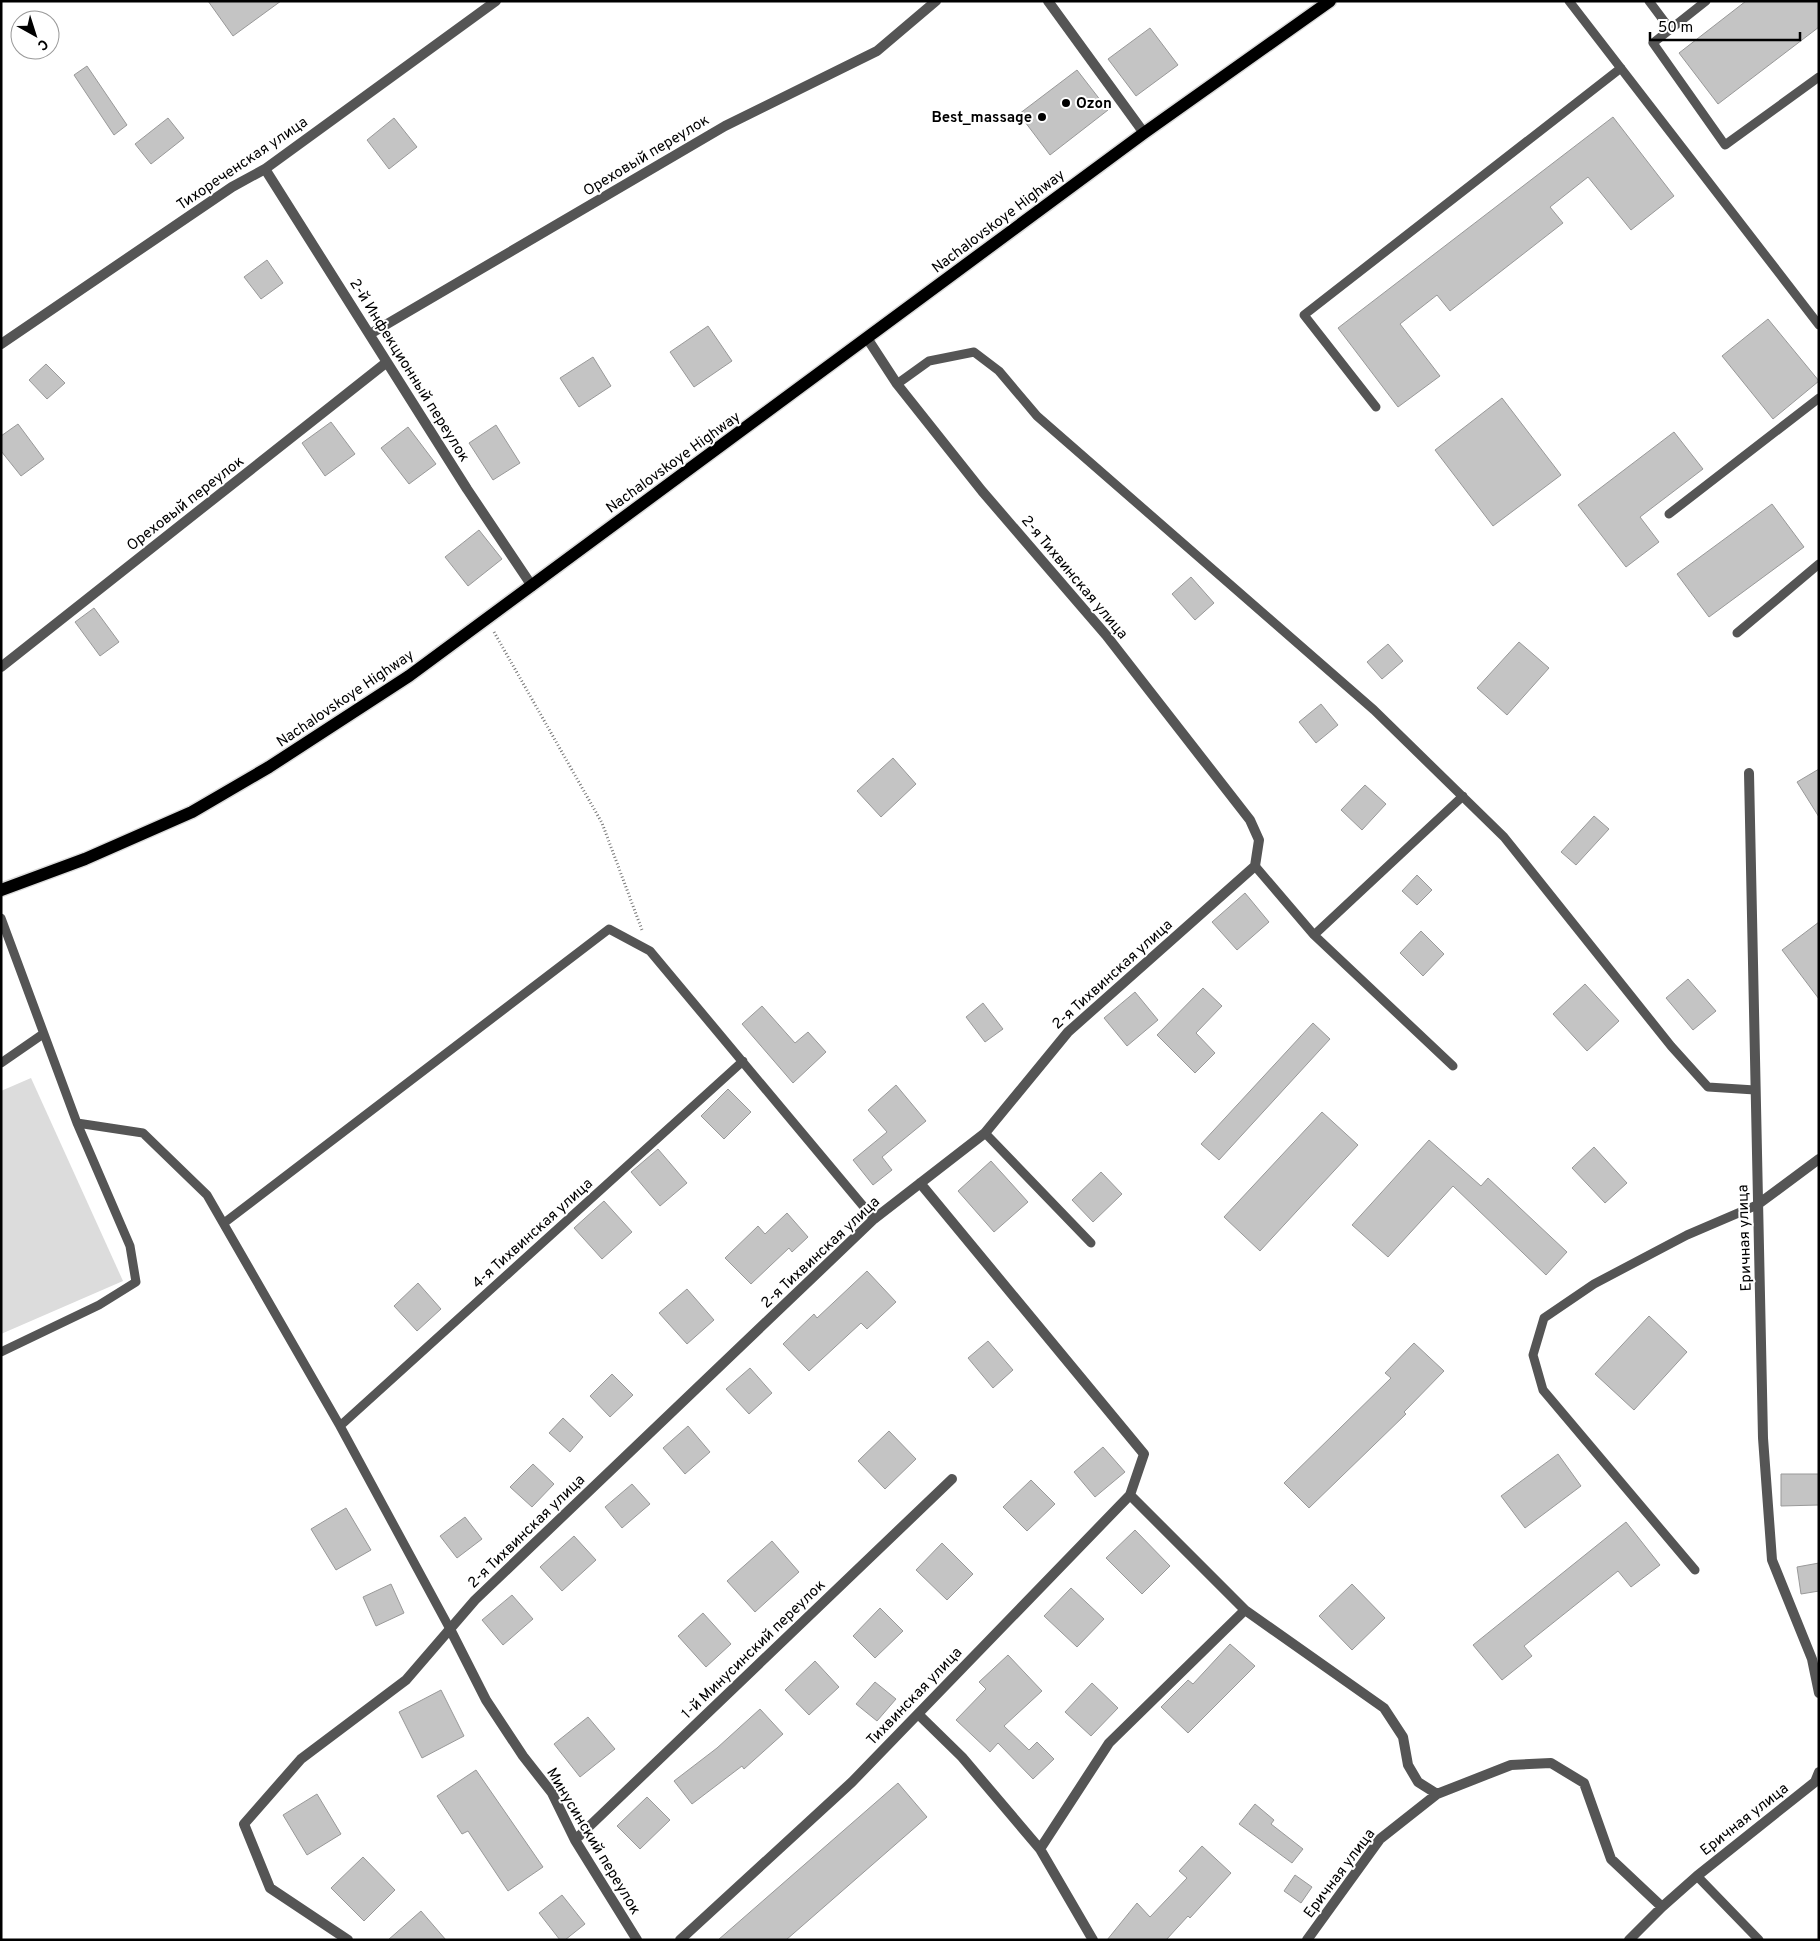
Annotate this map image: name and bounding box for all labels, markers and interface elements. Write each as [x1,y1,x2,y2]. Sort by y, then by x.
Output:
north arrow [10,10,60,60]
scale bar [1650,10,1800,42]
text: 50 m [1658,19,1693,38]
text: С [33,35,51,53]
place label: Ozon [1076,95,1112,114]
marker: Ozon [1060,97,1072,109]
place label: Best_massage [931,109,1032,128]
street label: Ореховый переулок [580,111,713,201]
marker: Best_massage [1036,111,1048,123]
street label: Тихореченская улица [174,113,312,215]
street label: Nachalovskoye Highway [929,166,1069,278]
street label: 2-й Инфекционный переулок [344,276,473,466]
street label: Nachalovskoye Highway [603,408,745,518]
street label: Ореховый переулок [123,452,248,556]
street label: 2-я Тихвинская улица [1017,512,1131,644]
street label: Nachalovskoye Highway [274,646,418,752]
street label: 2-я Тихвинская улица [1049,916,1177,1034]
street label: 4-я Тихвинская улица [469,1175,597,1293]
street label: Еричная улица [1734,1184,1757,1292]
street label: 2-я Тихвинская улица [758,1193,884,1313]
street label: 2-я Тихвинская улица [464,1471,590,1593]
street label: 1-й Минусинский переулок [678,1576,830,1724]
street label: Тихвинская улица [863,1644,967,1750]
street label: Минусинский переулок [541,1765,644,1919]
street label: Еричная улица [1697,1780,1793,1861]
street label: Еричная улица [1300,1825,1380,1922]

